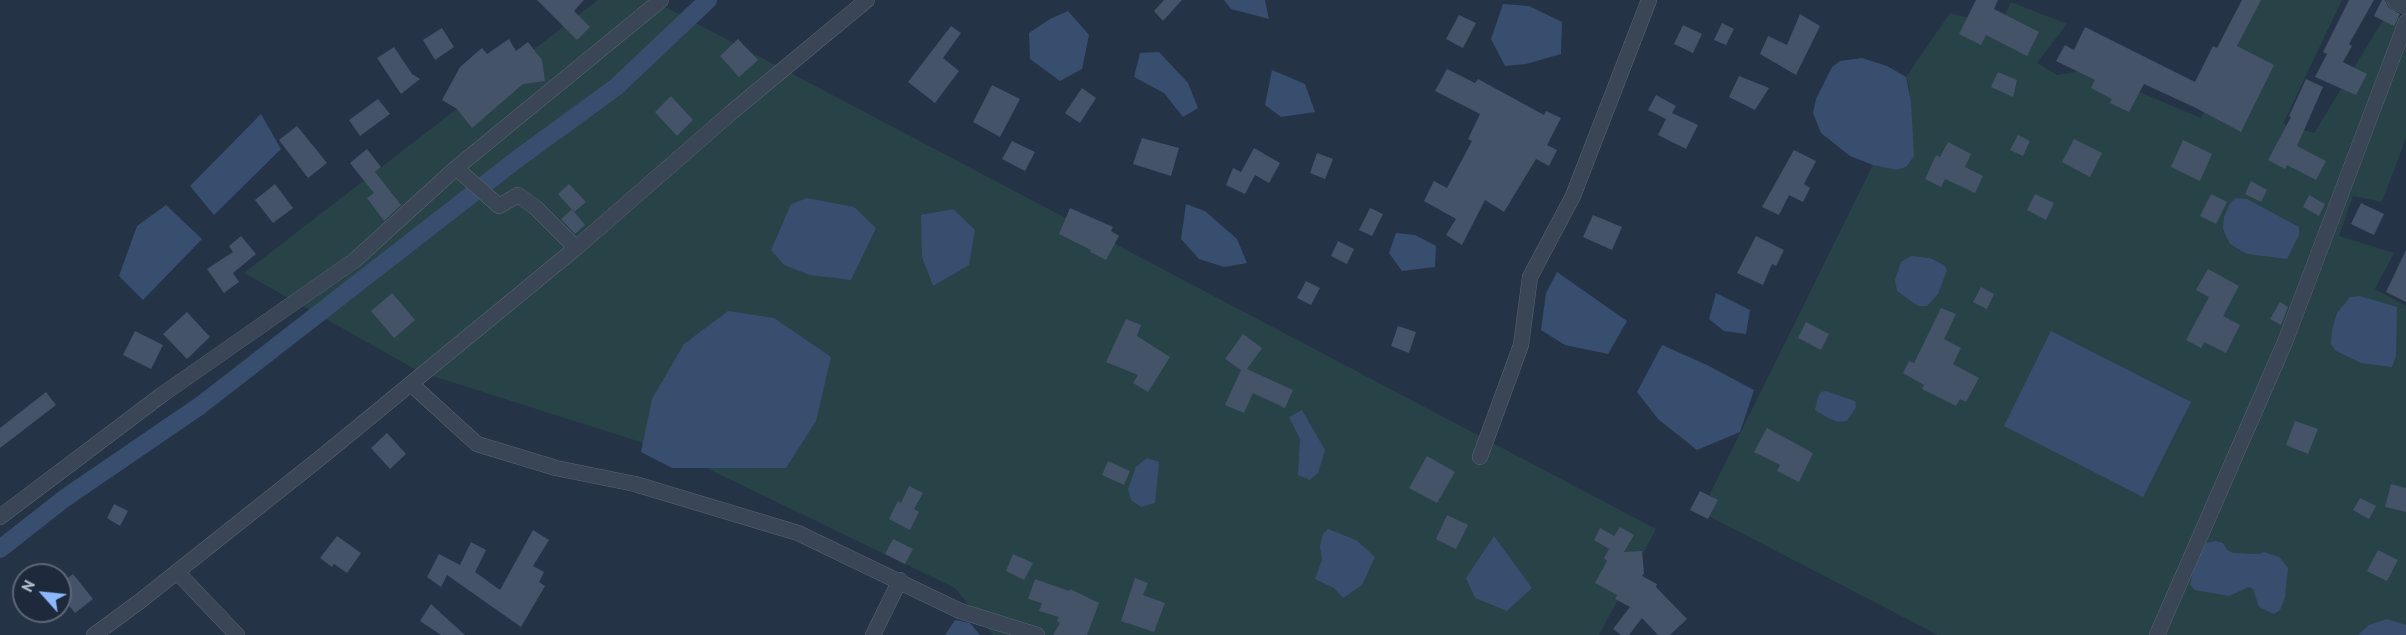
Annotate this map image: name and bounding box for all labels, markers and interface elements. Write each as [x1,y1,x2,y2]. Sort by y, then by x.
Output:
north arrow [12,563,72,623]
text: N [16,577,39,595]

